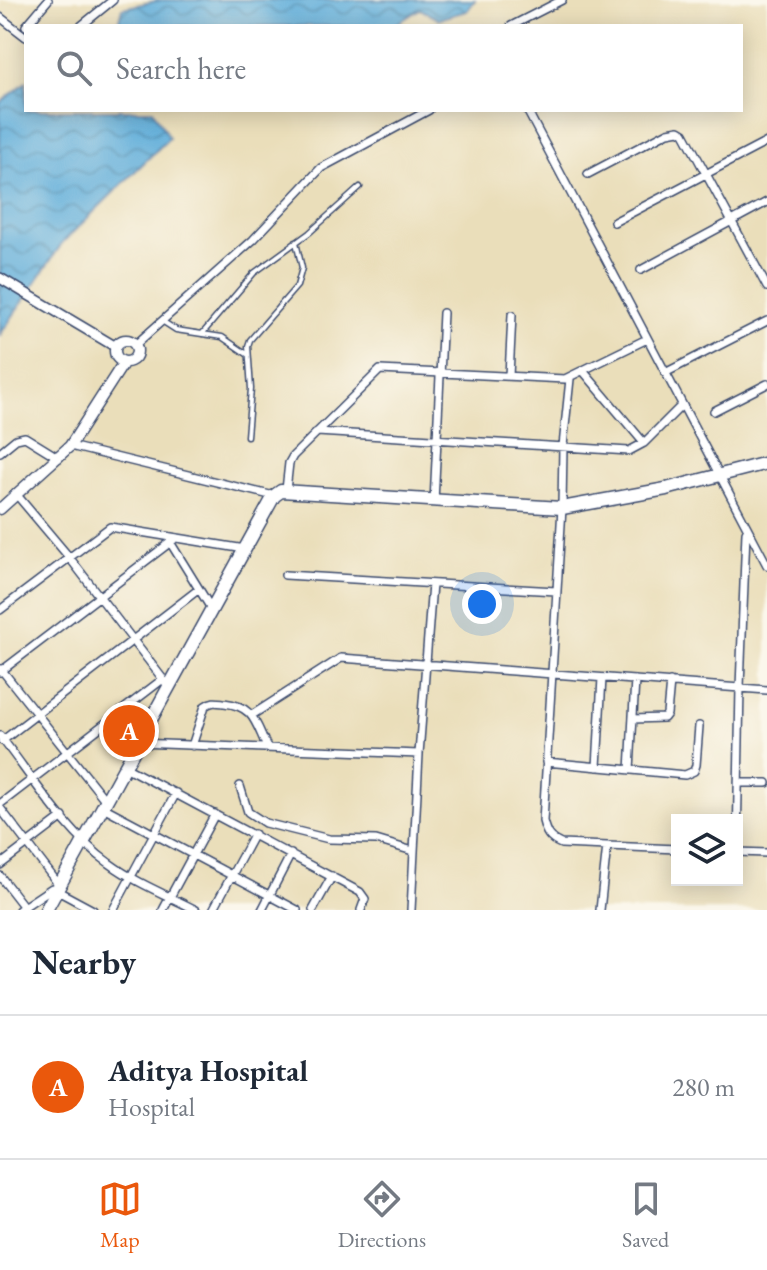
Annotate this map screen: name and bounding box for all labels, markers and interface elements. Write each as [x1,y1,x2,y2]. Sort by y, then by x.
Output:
search box [24,24,743,112]
icon: search [52,46,96,90]
text: Search here [116,49,246,88]
your location [462,584,502,624]
pin: A [103,701,155,761]
map controls [671,814,743,886]
button: layers [671,814,743,886]
text: Nearby [32,940,136,984]
text: Aditya Hospital [108,1051,308,1090]
text: A [49,1070,67,1104]
text: 280 m [672,1070,735,1104]
text: Hospital [108,1090,195,1124]
tab: Map [98,1177,142,1254]
tab: Directions [338,1177,426,1254]
tab: Saved [622,1177,669,1254]

